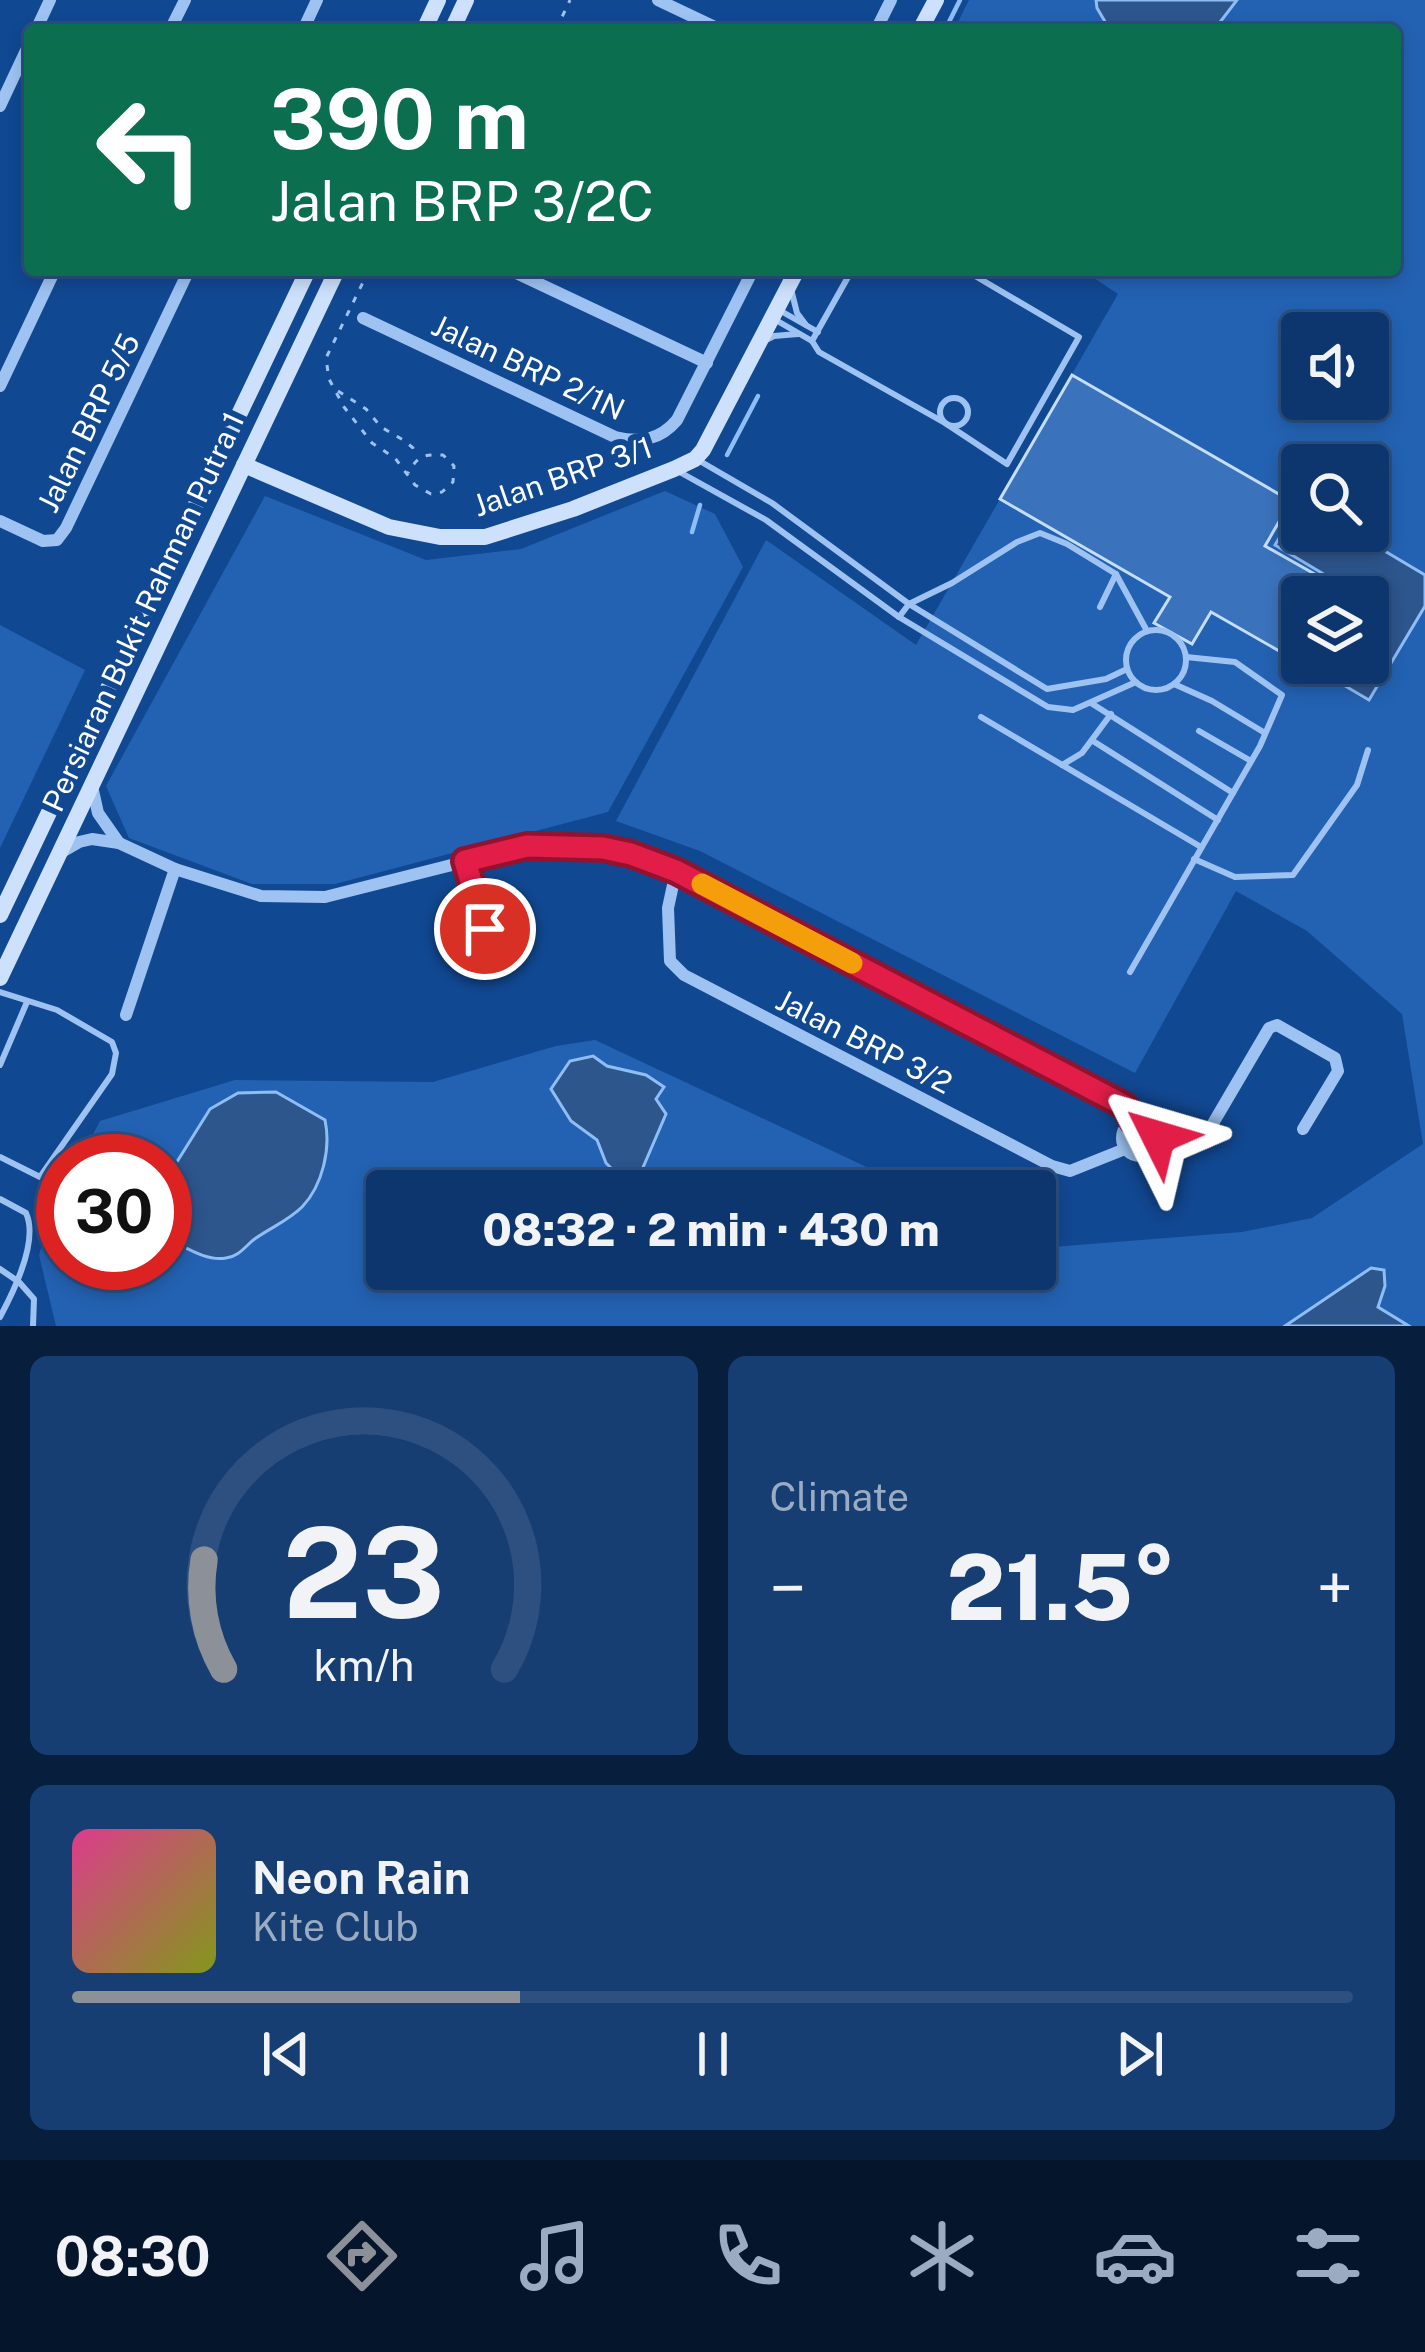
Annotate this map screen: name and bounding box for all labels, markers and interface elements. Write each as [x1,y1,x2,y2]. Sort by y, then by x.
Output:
text: 390 m [270,69,529,168]
icon: left [72,72,228,228]
text: Jalan BRP 3/2C [270,170,654,233]
street label: Jalan BRP 2/1N [426,307,631,427]
map controls [1281,312,1389,684]
button: sound [1281,312,1389,420]
street label: Jalan BRP 5/5 [29,327,147,518]
street label: Persiaran Bukit Rahman Putra 1 [35,406,252,817]
street label: Jalan BRP 3/1 [468,429,657,524]
button: search [1281,444,1389,552]
button: layers [1281,576,1389,684]
pin [434,878,536,980]
icon: arrive [452,896,518,962]
street label: Jalan BRP 3/2 [770,981,958,1101]
position arrow [1095,1074,1221,1200]
speed limit sign: 30 [36,1134,192,1290]
text: 08:32 · 2 min · 430 m [482,1203,940,1256]
text: Climate [770,1474,909,1520]
text: 23 [283,1499,445,1646]
text: 21.5° [946,1534,1176,1640]
text: − [770,1549,806,1627]
text: + [1316,1549,1353,1627]
text: km/h [313,1639,414,1690]
text: Neon Rain [252,1851,470,1904]
text: Kite Club [252,1904,418,1950]
icon: previous [253,2021,319,2087]
icon: pause [680,2021,746,2087]
icon: next [1107,2021,1173,2087]
icon: directions [320,2214,404,2298]
icon: music [513,2214,597,2298]
icon: phone [706,2214,790,2298]
icon: climate [900,2214,984,2298]
icon: car [1093,2214,1177,2298]
icon: filters [1286,2214,1370,2298]
text: 08:30 [55,2225,211,2288]

